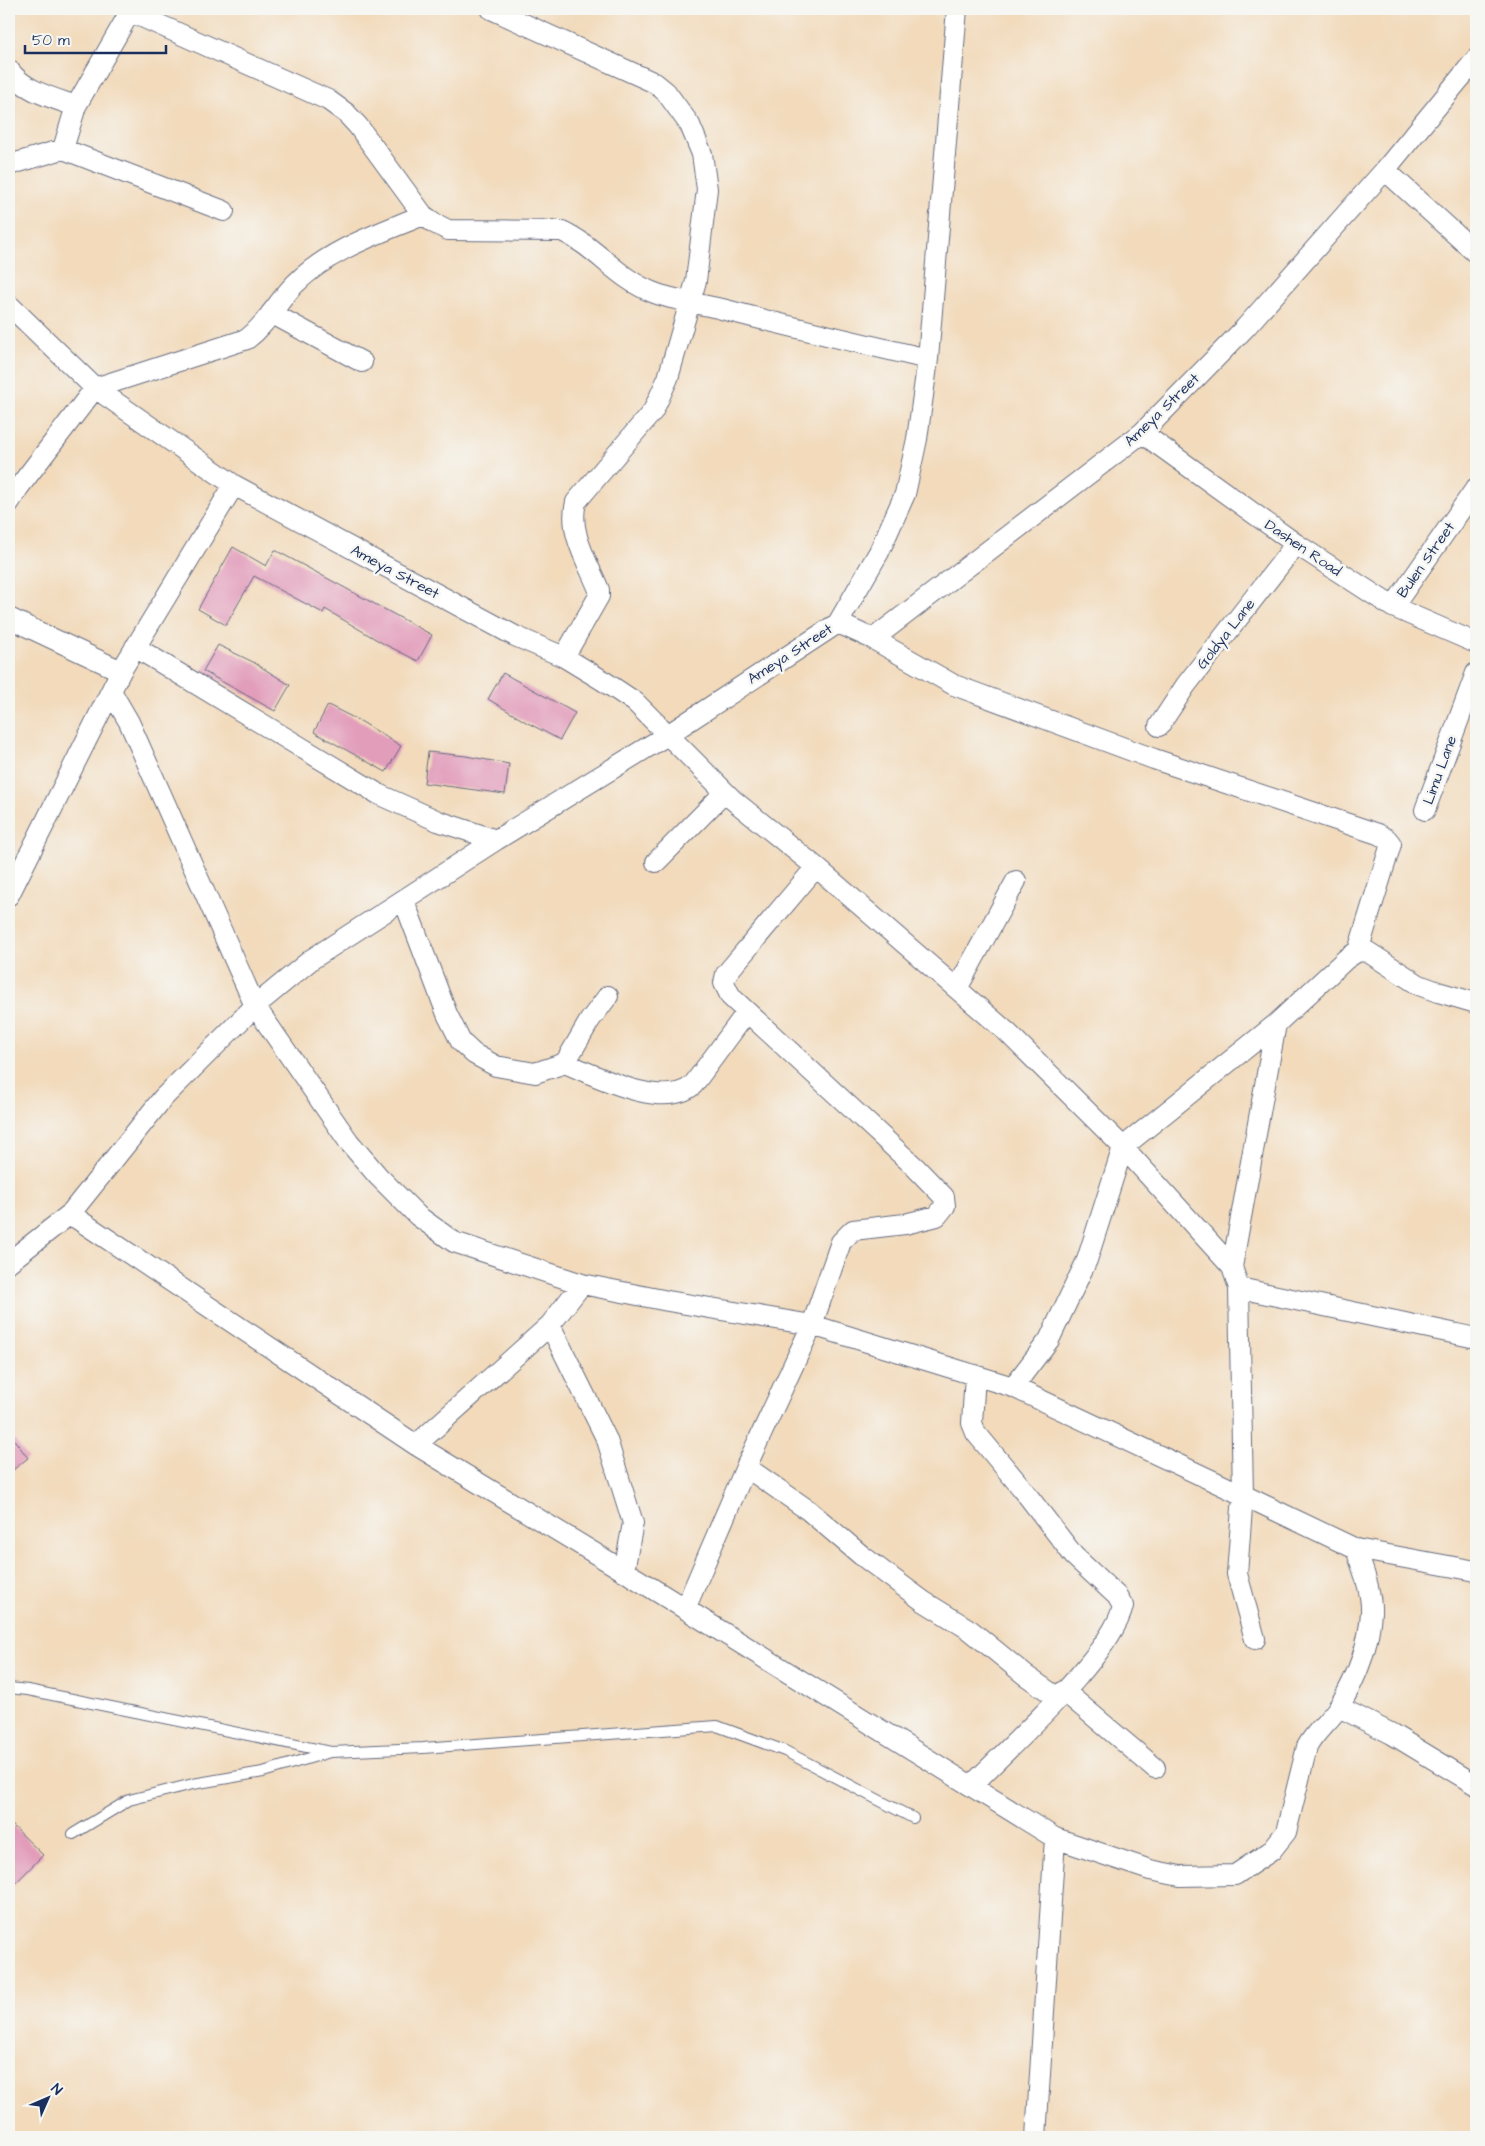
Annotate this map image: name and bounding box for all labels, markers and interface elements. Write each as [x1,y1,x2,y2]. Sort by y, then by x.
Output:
scale bar [25,22,166,54]
text: 50 m [32,30,70,51]
street label: Ameya Street [1120,369,1205,452]
street label: Dashen Road [1260,515,1346,582]
street label: Bulen Street [1392,518,1460,602]
street label: Ameya Street [347,540,443,605]
street label: Goldya Lane [1192,594,1261,674]
street label: Ameya Street [743,619,837,690]
street label: Limu Lane [1418,733,1462,807]
north arrow [22,2074,72,2124]
text: N [46,2079,67,2100]

